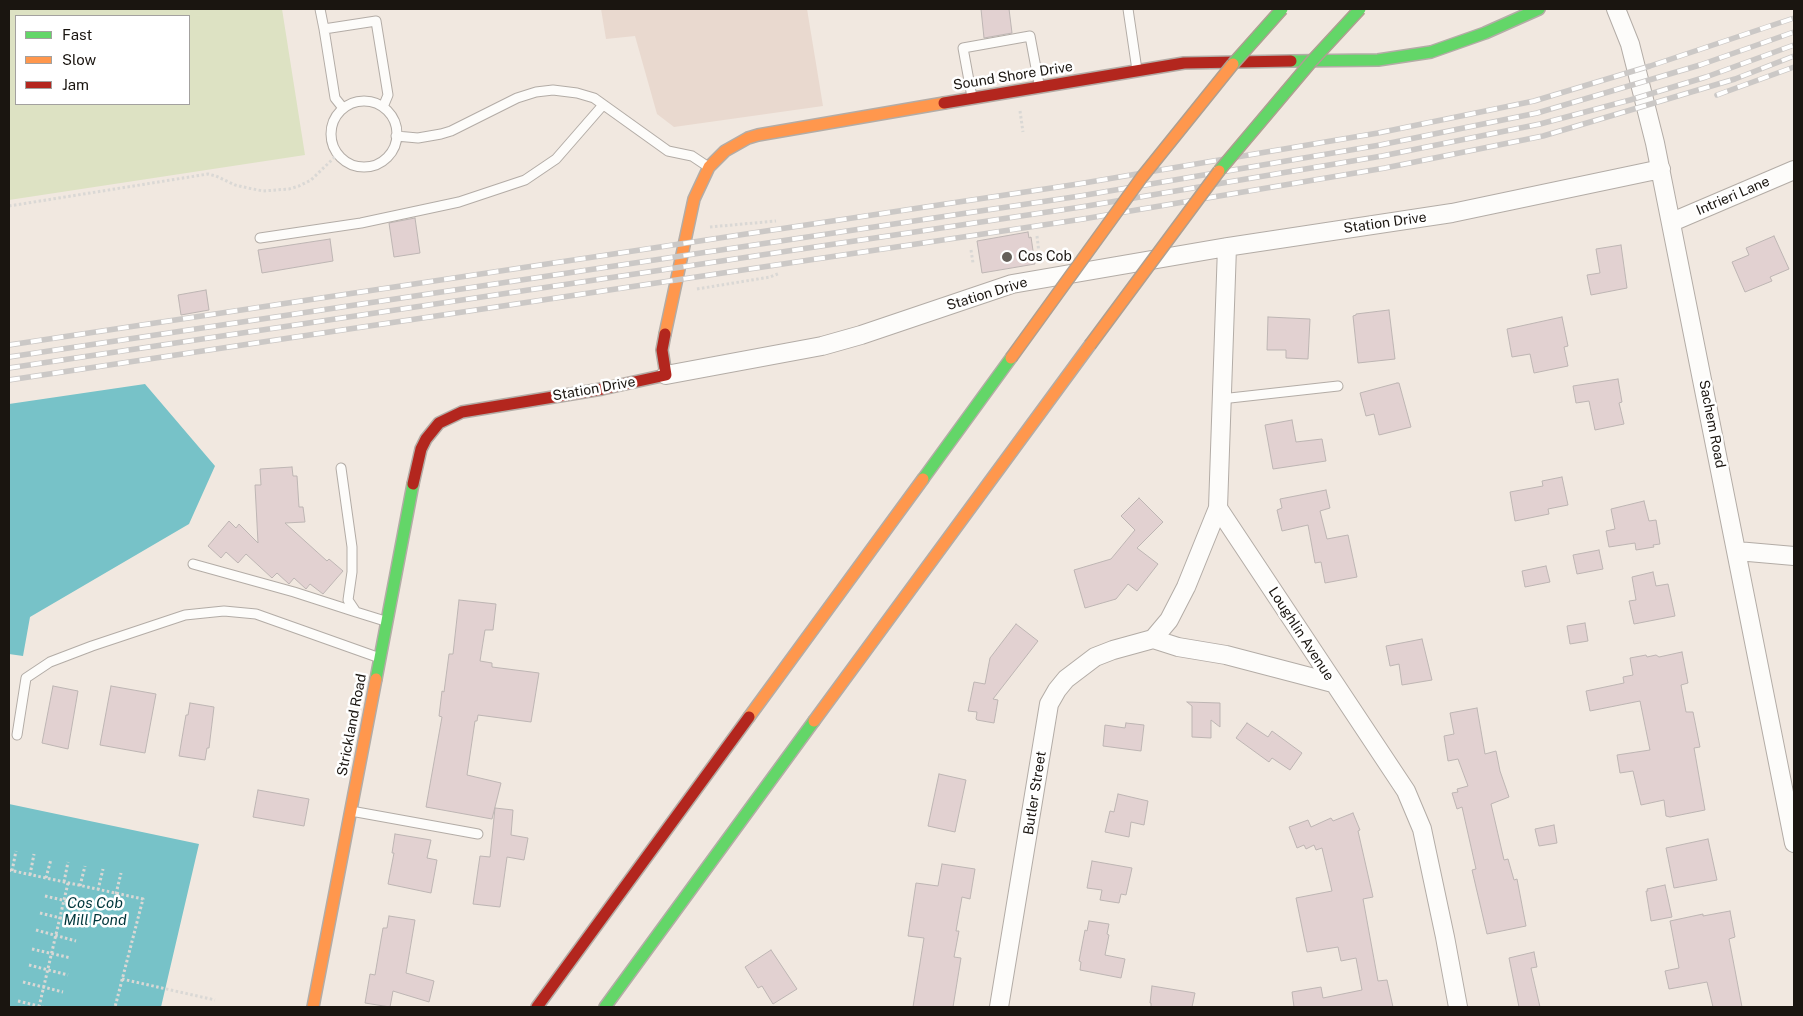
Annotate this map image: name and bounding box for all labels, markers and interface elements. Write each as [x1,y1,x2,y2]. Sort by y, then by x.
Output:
legend [15,15,190,105]
text: Fast [62,26,92,43]
text: Slow [62,51,96,68]
street label: Sound Shore Drive [952,58,1074,94]
text: Jam [62,76,89,93]
street label: Intrieri Lane [1694,173,1772,219]
street label: Station Drive [1342,209,1428,237]
place label: Cos Cob [1018,249,1072,265]
marker: Cos Cob [1000,250,1014,264]
street label: Station Drive [944,274,1030,314]
street label: Station Drive [551,373,637,405]
street label: Sachem Road [1695,379,1729,469]
street label: Loughlin Avenue [1265,584,1337,684]
street label: Strickland Road [334,672,370,778]
street label: Butler Street [1020,750,1050,836]
water label: Cos Cob Mill Pond [63,894,127,929]

